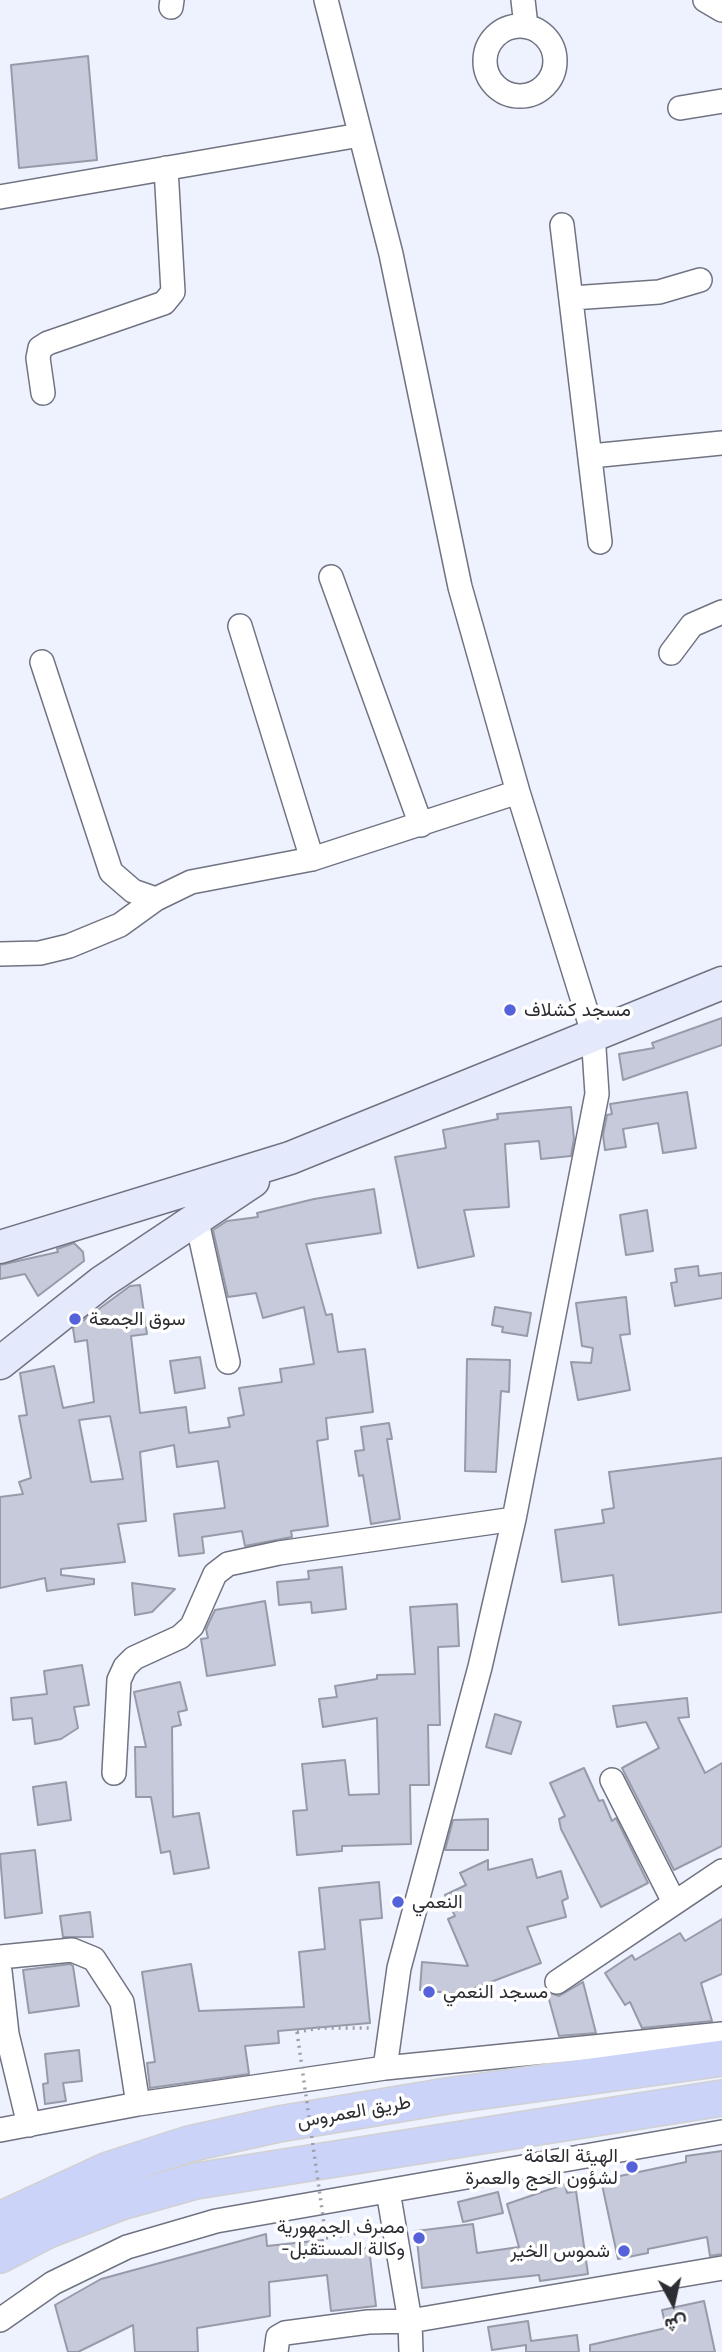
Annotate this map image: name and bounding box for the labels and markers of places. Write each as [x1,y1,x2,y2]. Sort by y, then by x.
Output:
place label: مسجد كشلاف [524,999,631,1021]
marker: مسجد كشلاف [502,1002,518,1018]
place label: سوق الجمعة [89,1308,185,1330]
marker: سوق الجمعة [67,1311,83,1327]
place label: النعمي [412,1891,463,1913]
marker: النعمي [390,1894,406,1910]
place label: مسجد النعمي [443,1981,548,2003]
marker: مسجد النعمي [421,1984,437,2000]
place label: الهيئة العامة لشؤون الحج والعمرة [465,2145,618,2189]
marker: الهيئة العامة لشؤون الحج والعمرة [624,2159,640,2175]
place label: مصرف الجمهورية -وكالة المستقبل [277,2216,405,2260]
marker: مصرف الجمهورية -وكالة المستقبل [411,2230,427,2246]
place label: شموس الخير [510,2240,610,2262]
marker: شموس الخير [616,2243,632,2259]

